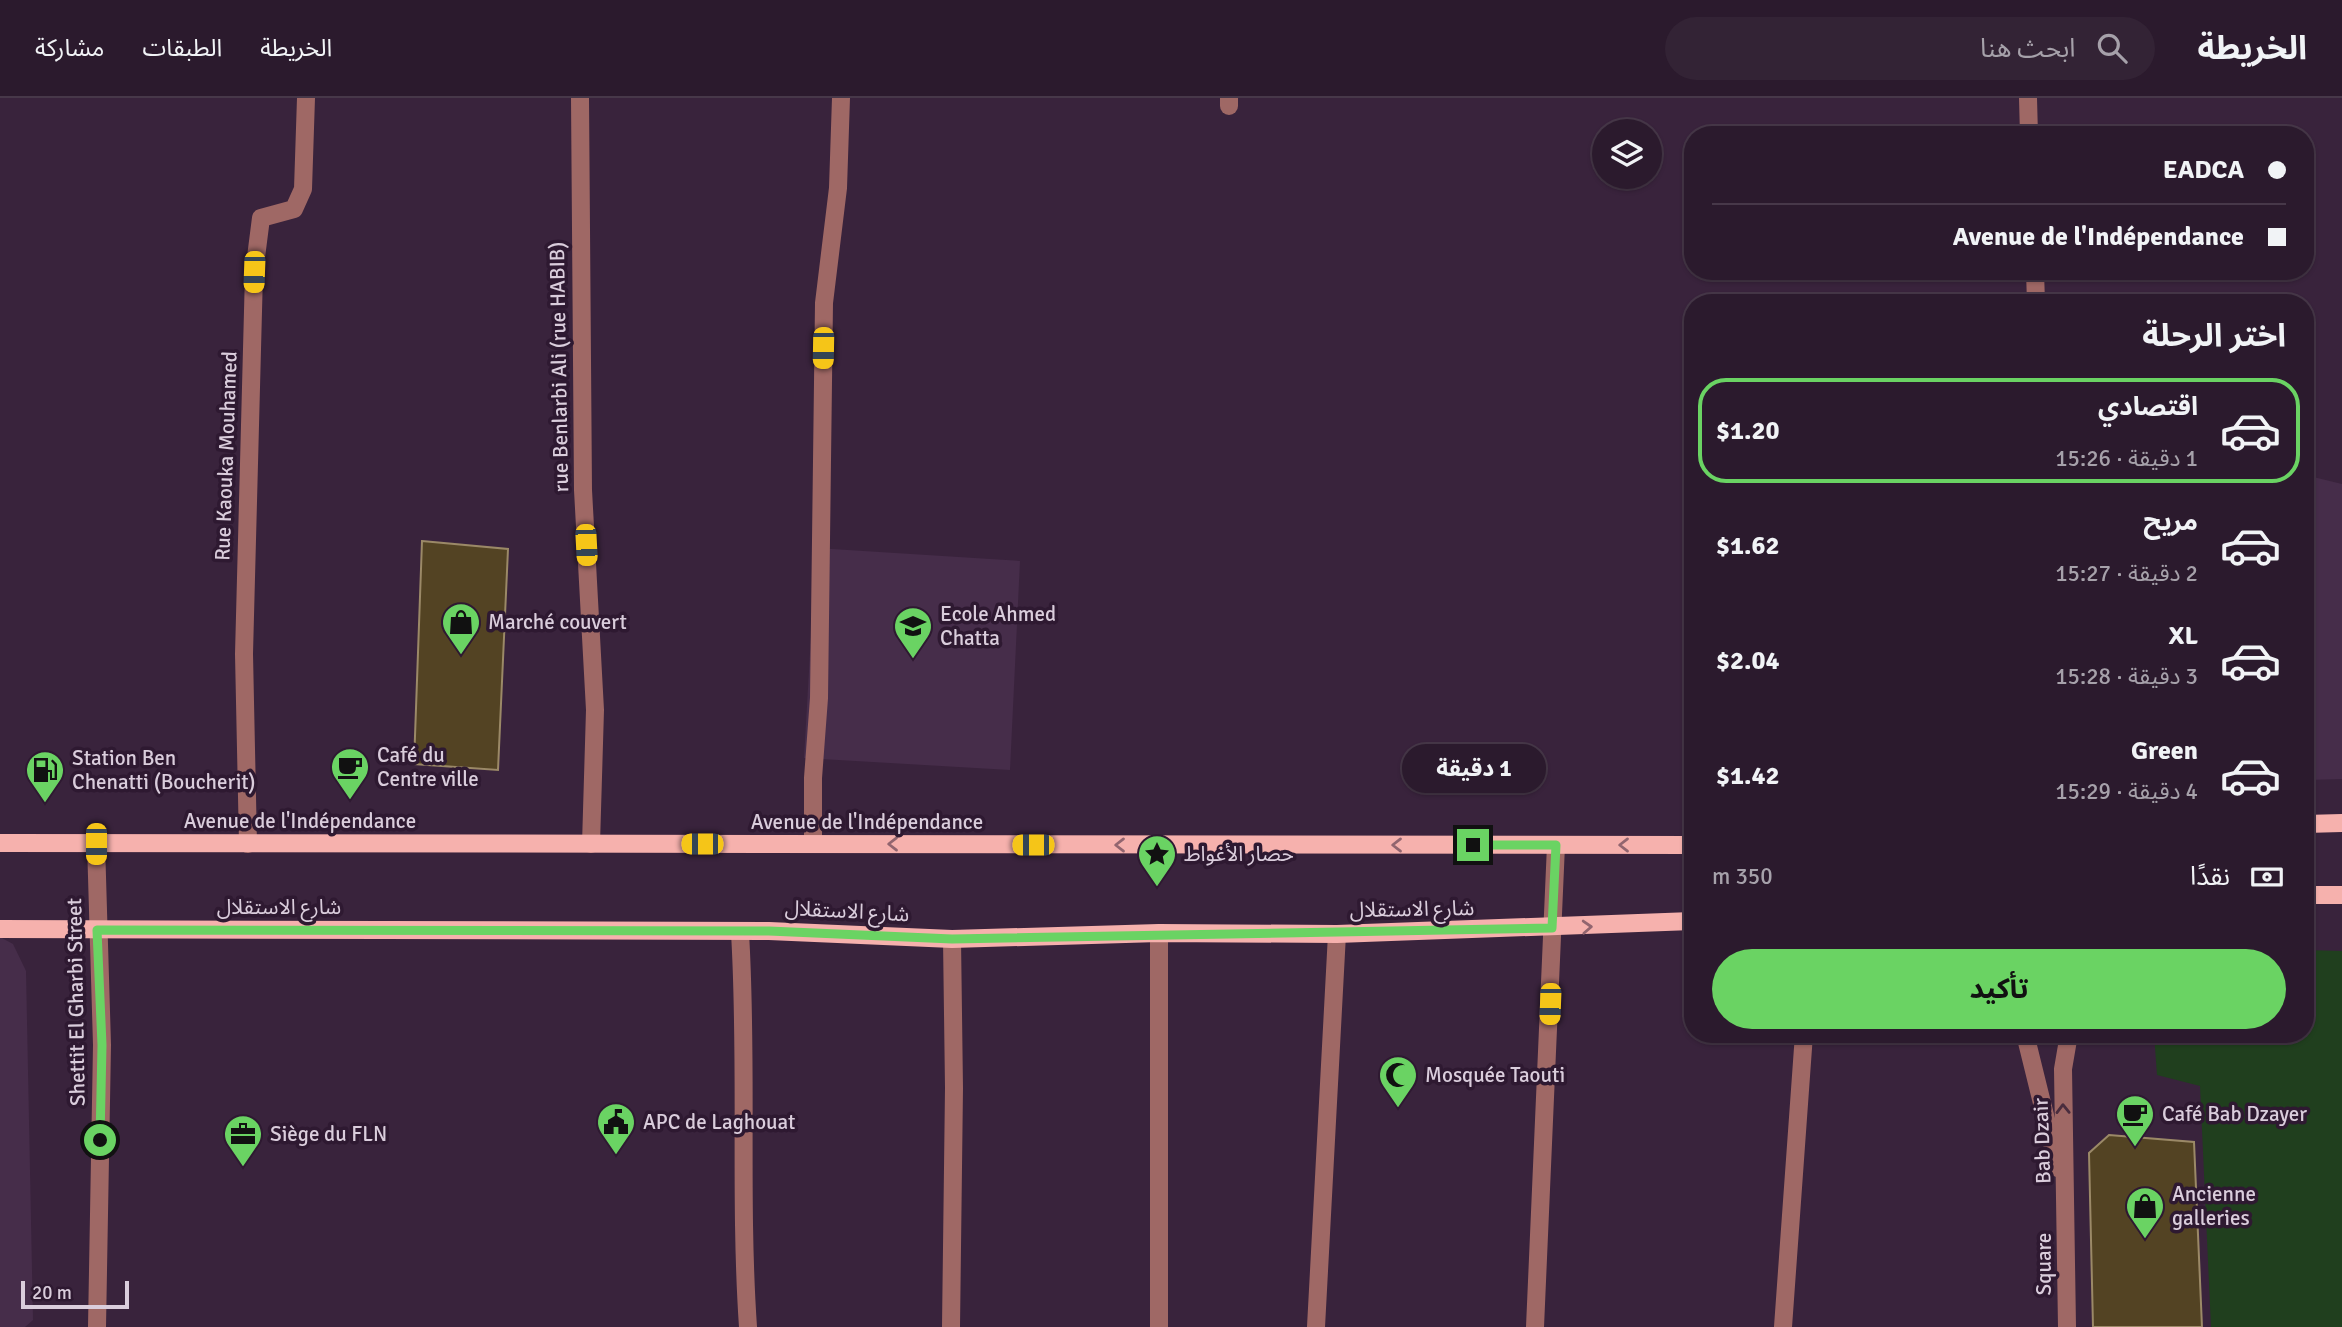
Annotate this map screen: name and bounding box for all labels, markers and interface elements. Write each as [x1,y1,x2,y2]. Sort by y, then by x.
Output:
search box [1665,17,2155,80]
text: الخريطة [2197,28,2307,69]
icon: search [2093,29,2131,67]
text: مشاركة [35,33,104,63]
text: الطبقات [142,33,222,63]
text: الخريطة [260,33,332,63]
text: ابحث هنا [1980,33,2075,65]
map controls [1592,119,1662,189]
button: layers [1592,119,1662,189]
text: EADCA [2163,154,2244,186]
text: Avenue de l'Indépendance [1953,221,2244,253]
street label: rue Benlarbi Ali (rue HABIB) [544,241,574,493]
car [243,251,266,293]
text: اختر الرحلة [2142,316,2286,355]
car [813,327,834,369]
street label: Rue Kaouka Mouhamed [209,351,243,561]
text: اقتصادي [2098,391,2198,423]
icon: car [2219,399,2282,462]
text: $1.20 [1716,415,1780,447]
text: 1 دقيقة · 15:26 [2055,444,2198,473]
text: مريح [2143,506,2198,538]
icon: car [2219,514,2282,577]
car [575,523,598,567]
text: $1.62 [1716,530,1780,562]
text: 2 دقيقة · 15:27 [2055,559,2198,588]
shop icon: Marché couvert [440,601,482,656]
place label: Ecole Ahmed Chatta [940,601,1056,651]
school or university icon: Ecole Ahmed Chatta [892,605,934,660]
place label: Marché couvert [488,609,627,635]
text: XL [2168,620,2198,652]
icon: car [2219,629,2282,692]
text: $2.04 [1716,645,1780,677]
text: 3 دقيقة · 15:28 [2055,662,2198,691]
text: Green [2131,735,2198,767]
place label: Café du Centre ville [377,742,479,792]
callout: 1 دقيقة [1401,744,1545,792]
icon: car [2219,744,2282,807]
place label: Station Ben Chenatti (Boucherit) [72,745,256,795]
cafe icon: Café du Centre ville [329,746,371,801]
fuel station icon: Station Ben Chenatti (Boucherit) [24,749,66,804]
text: 1 دقيقة [1436,754,1512,783]
text: $1.42 [1716,760,1780,792]
text: 4 دقيقة · 15:29 [2055,777,2198,806]
street label: Avenue de l'Indépendance [184,808,416,834]
street label: Avenue de l'Indépendance [751,809,983,835]
car [86,823,107,865]
route end [1457,829,1489,861]
place icon: حصار الأغواط [1136,833,1178,888]
car [682,834,724,855]
car [1013,835,1055,856]
one-way arrow [887,836,897,852]
one-way arrow [1114,837,1125,853]
one-way arrow [1391,837,1401,853]
one-way arrow [1618,837,1629,853]
place label: حصار الأغواط [1184,841,1294,867]
icon: cash [2248,858,2286,896]
text: نقدًا [2190,861,2230,893]
text: 350 m [1712,862,1773,891]
street label: شارع الاستقلال [217,894,341,922]
street label: شارع الاستقلال [784,895,910,929]
street label: شارع الاستقلال [1349,895,1475,925]
street label: Shettit El Gharbi Street [61,898,91,1106]
one-way arrow [1582,919,1593,934]
button: تأكيد [1712,949,2286,1029]
car [1539,983,1562,1025]
mosque icon: Mosquée Taouti [1377,1054,1419,1109]
place label: Mosquée Taouti [1425,1062,1565,1088]
cafe icon: Café Bab Dzayer [2114,1093,2156,1148]
street label: Bab Dzair [2028,1097,2056,1184]
public building icon: APC de Laghouat [595,1101,637,1156]
place label: Café Bab Dzayer [2162,1101,2307,1127]
one-way arrow [2055,1103,2071,1114]
place label: APC de Laghouat [643,1109,795,1135]
office icon: Siège du FLN [222,1113,264,1168]
place label: Siège du FLN [270,1121,387,1147]
route start [84,1124,116,1156]
place label: Ancienne galleries [2172,1181,2256,1231]
shop icon: Ancienne galleries [2124,1185,2166,1240]
street label: Square [2031,1233,2057,1295]
scale bar [21,1278,130,1310]
text: 20 m [32,1281,72,1305]

